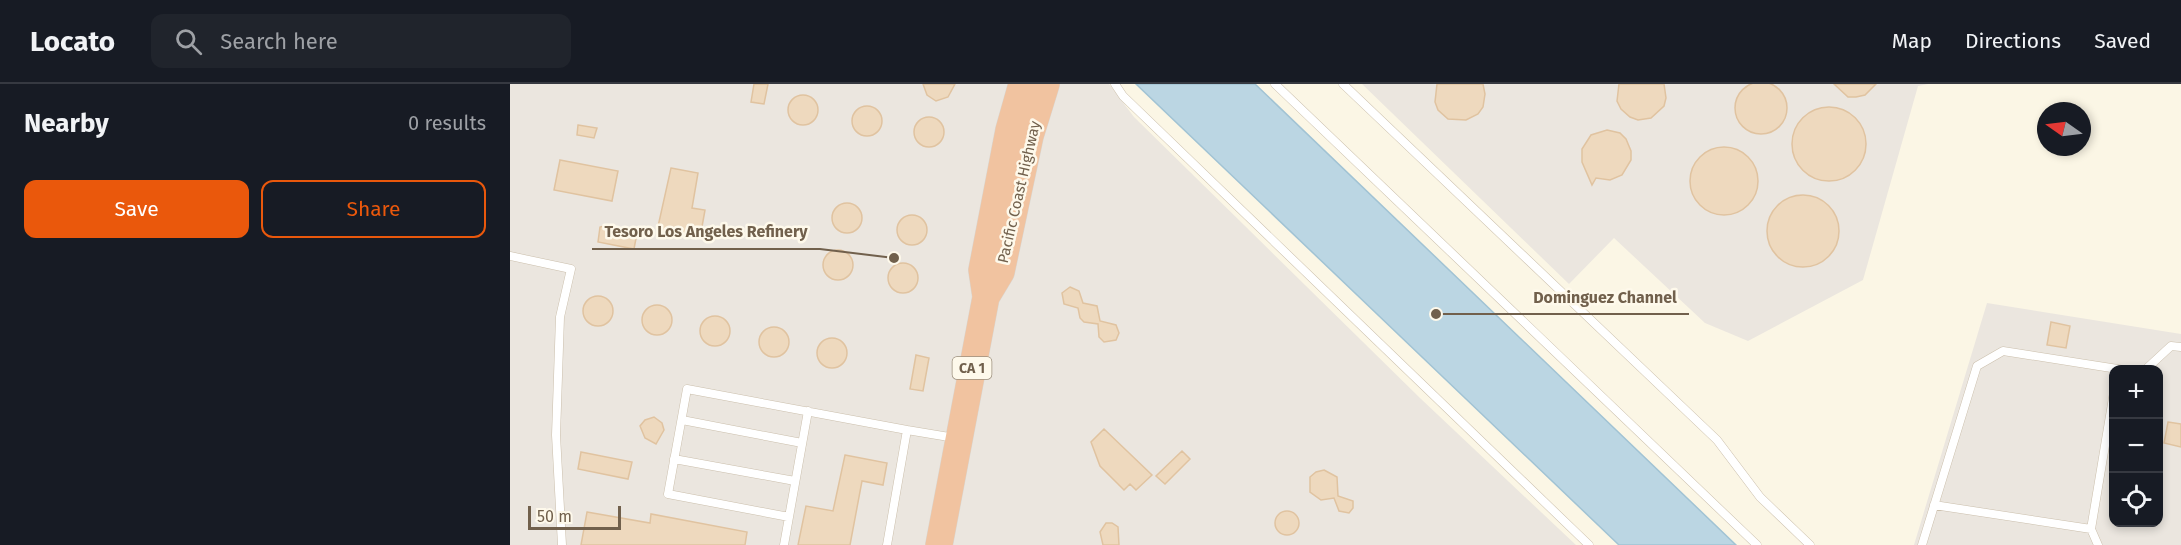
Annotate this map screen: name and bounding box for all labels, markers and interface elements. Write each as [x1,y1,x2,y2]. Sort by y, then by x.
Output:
search box [151,14,571,68]
text: Locato [30,25,115,58]
icon: search [172,25,205,58]
text: Search here [220,28,338,55]
text: Map [1892,28,1932,54]
text: Directions [1965,28,2061,54]
text: Saved [2094,28,2151,54]
north arrow [2037,102,2091,156]
text: Nearby [24,108,109,139]
text: 0 results [408,111,486,135]
street label: Pacific Coast Highway [994,119,1044,265]
button: Save [24,180,249,238]
button: Share [261,180,486,238]
callout: Tesoro Los Angeles Refinery [592,215,820,249]
text: Tesoro Los Angeles Refinery [604,222,808,241]
callout: Dominguez Channel [1522,280,1689,314]
text: Dominguez Channel [1533,288,1677,307]
road number: CA 1 [952,357,992,379]
map controls [2109,365,2163,527]
button: + [2109,365,2163,419]
button: − [2109,419,2163,473]
button: locate [2109,473,2163,527]
scale bar [528,503,621,530]
text: 50 m [537,507,572,526]

